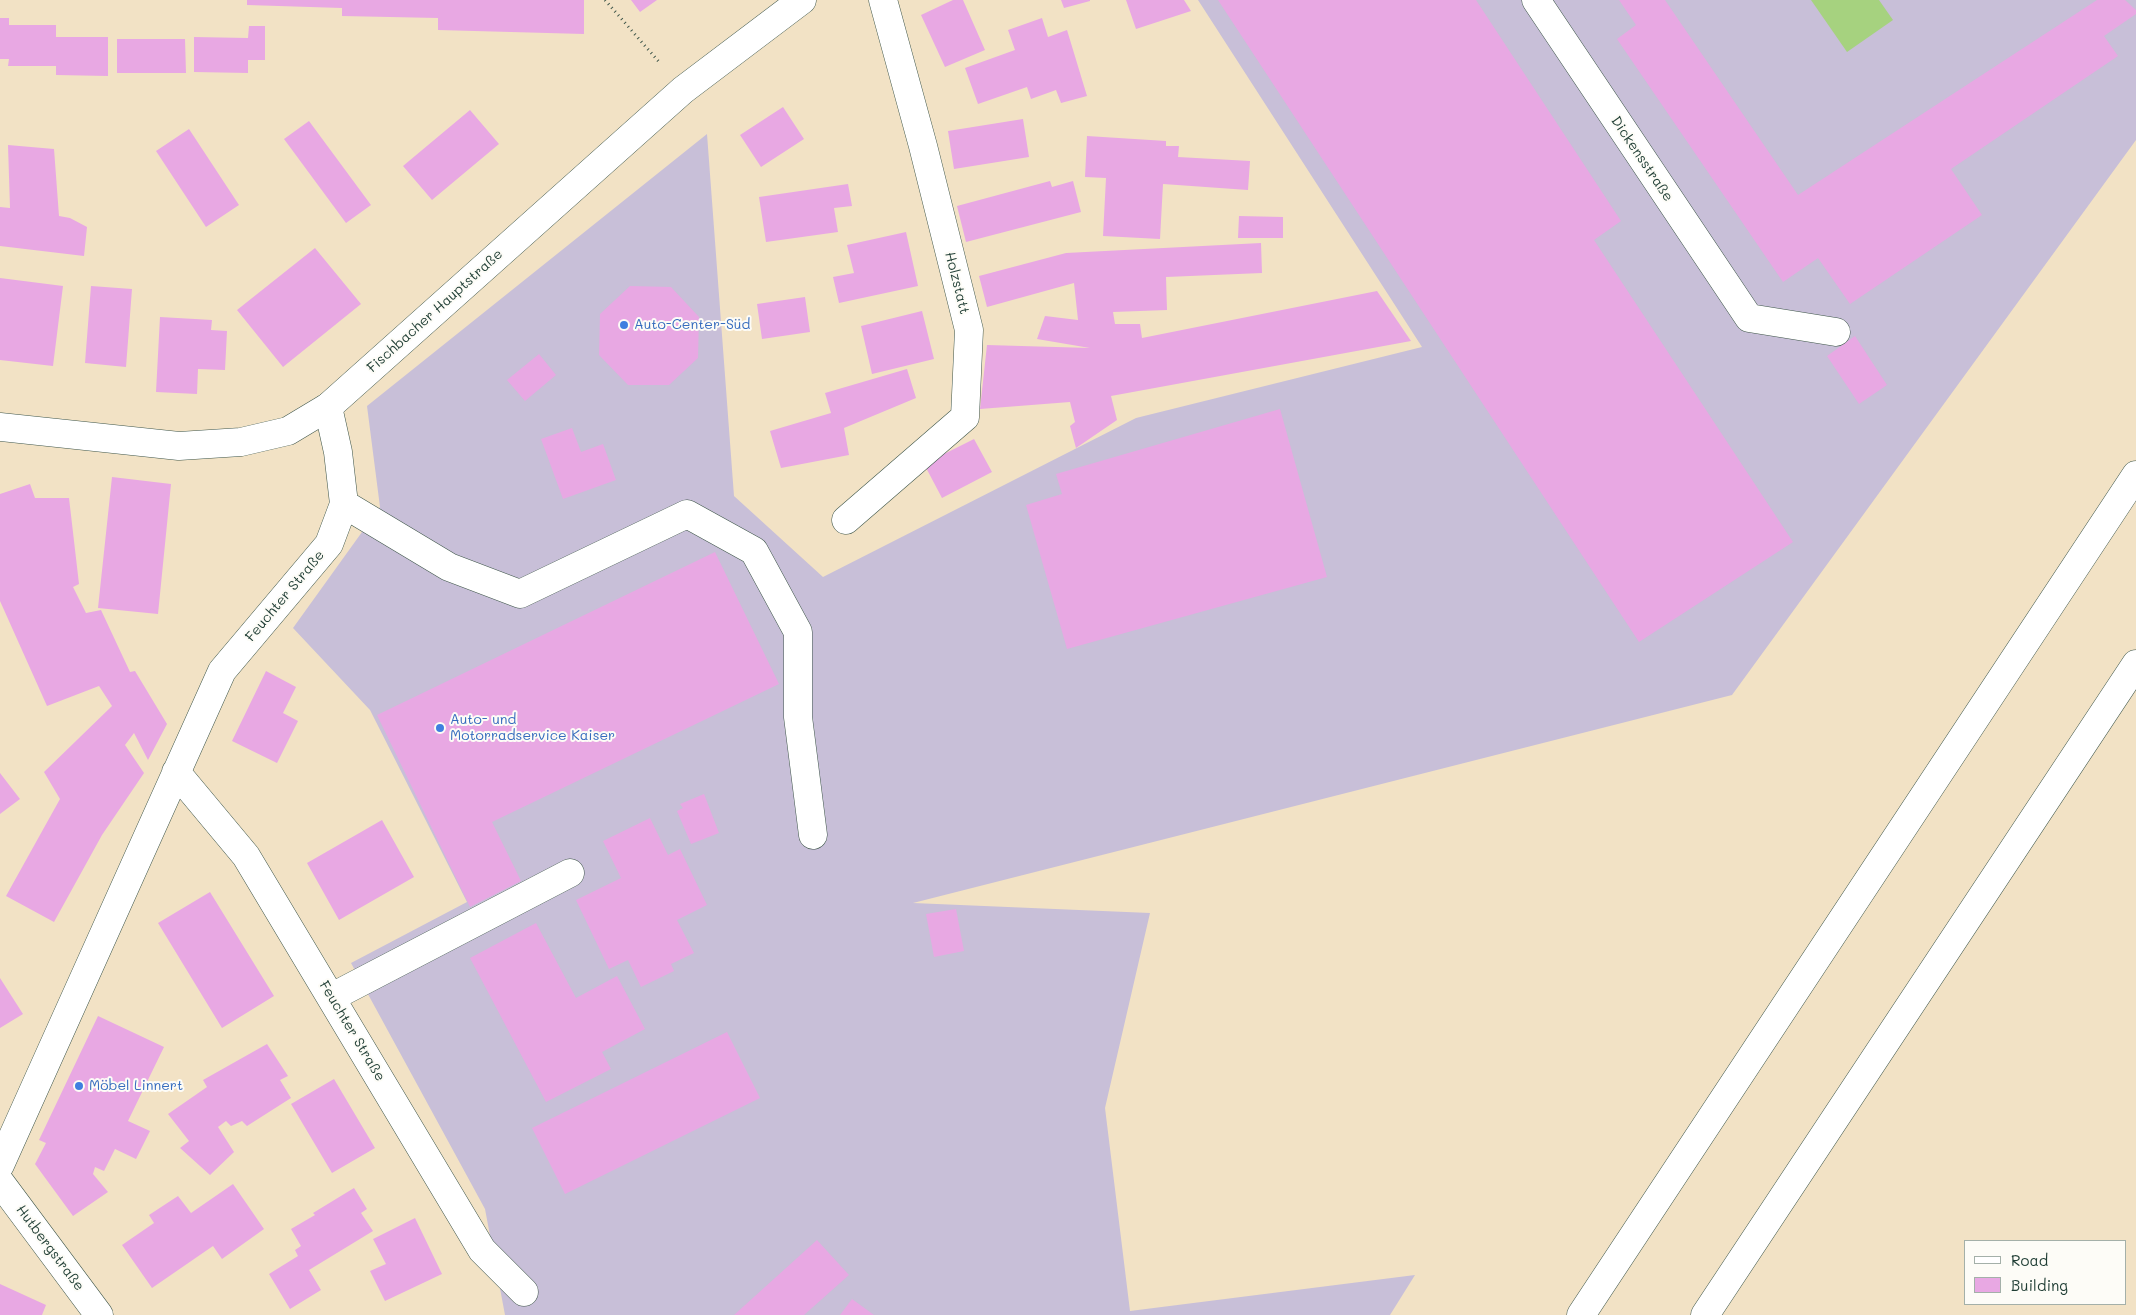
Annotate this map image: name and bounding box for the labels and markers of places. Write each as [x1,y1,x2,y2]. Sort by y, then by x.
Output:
place label: Auto-Center-Süd [634,317,750,333]
marker: Auto-Center-Süd [618,319,630,331]
place label: Auto- und Motorradservice Kaiser [450,712,615,744]
marker: Auto- und Motorradservice Kaiser [434,722,446,734]
place label: Möbel Linnert [89,1078,183,1094]
marker: Möbel Linnert [73,1080,85,1092]

